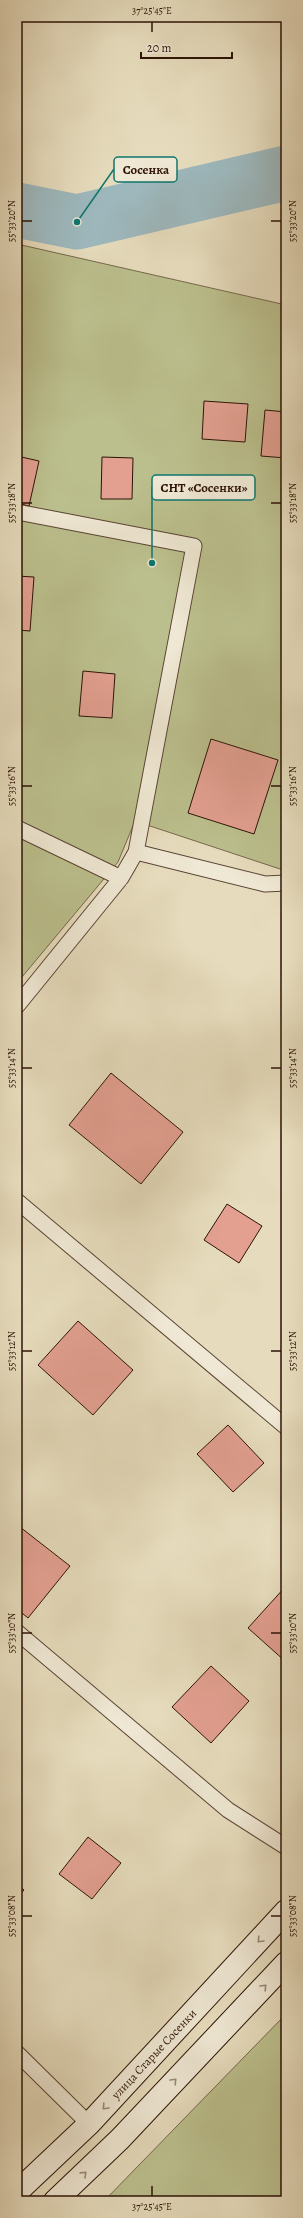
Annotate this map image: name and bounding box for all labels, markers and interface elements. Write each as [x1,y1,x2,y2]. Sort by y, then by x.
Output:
text: 37°25'45"E [132,4,172,17]
scale bar [141,34,232,60]
text: 20 m [147,40,171,56]
callout: Сосенка [114,157,177,182]
text: Сосенка [123,161,170,178]
text: 55°33'20"N [5,200,18,242]
text: 55°33'20"N [286,200,299,242]
callout: СНТ «Сосенки» [152,475,255,500]
text: СНТ «Сосенки» [160,479,248,496]
text: 55°33'18"N [5,483,18,523]
text: 55°33'18"N [286,483,299,523]
text: 55°33'16"N [5,766,18,806]
text: 55°33'16"N [286,766,299,806]
text: 55°33'14"N [5,1048,18,1088]
text: 55°33'14"N [286,1048,299,1088]
text: 55°33'12"N [5,1331,18,1371]
text: 55°33'12"N [286,1331,299,1371]
text: 55°33'10"N [5,1613,18,1653]
text: 55°33'10"N [286,1613,299,1653]
text: 55°33'08"N [5,1895,18,1937]
text: 55°33'08"N [286,1895,299,1937]
one-way arrow [257,1935,264,1943]
one-way arrow [259,1984,266,1991]
street label: улица Старые Сосенки [107,2006,200,2103]
one-way arrow [170,2078,177,2086]
one-way arrow [102,2102,110,2110]
one-way arrow [79,2172,86,2179]
text: 37°25'45"E [132,2200,172,2213]

